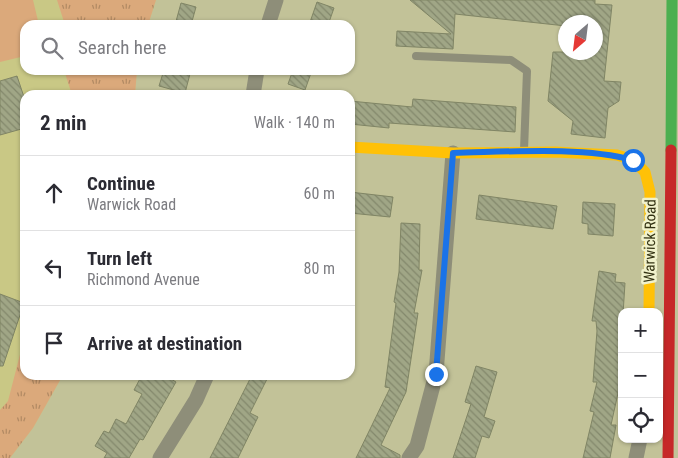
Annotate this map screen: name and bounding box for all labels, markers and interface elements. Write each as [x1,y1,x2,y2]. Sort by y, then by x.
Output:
north arrow [558,15,603,60]
search box [20,20,355,75]
icon: search [38,34,66,62]
text: Search here [78,36,166,59]
text: 2 min [40,111,87,135]
text: Walk · 140 m [254,113,335,132]
route start [622,149,645,172]
text: Continue [87,172,155,195]
icon: ahead [40,179,68,207]
text: 60 m [303,184,335,203]
text: Warwick Road [87,195,176,214]
street label: Warwick Road [640,199,660,283]
text: Turn left [87,247,152,270]
icon: left [40,254,68,282]
text: 80 m [303,259,335,278]
text: Richmond Avenue [87,270,200,289]
map controls [618,308,663,443]
button: + [618,308,663,353]
icon: arrive [40,329,68,357]
text: Arrive at destination [87,332,242,355]
button: − [618,353,663,398]
route end [425,363,448,386]
button: locate [618,398,663,443]

